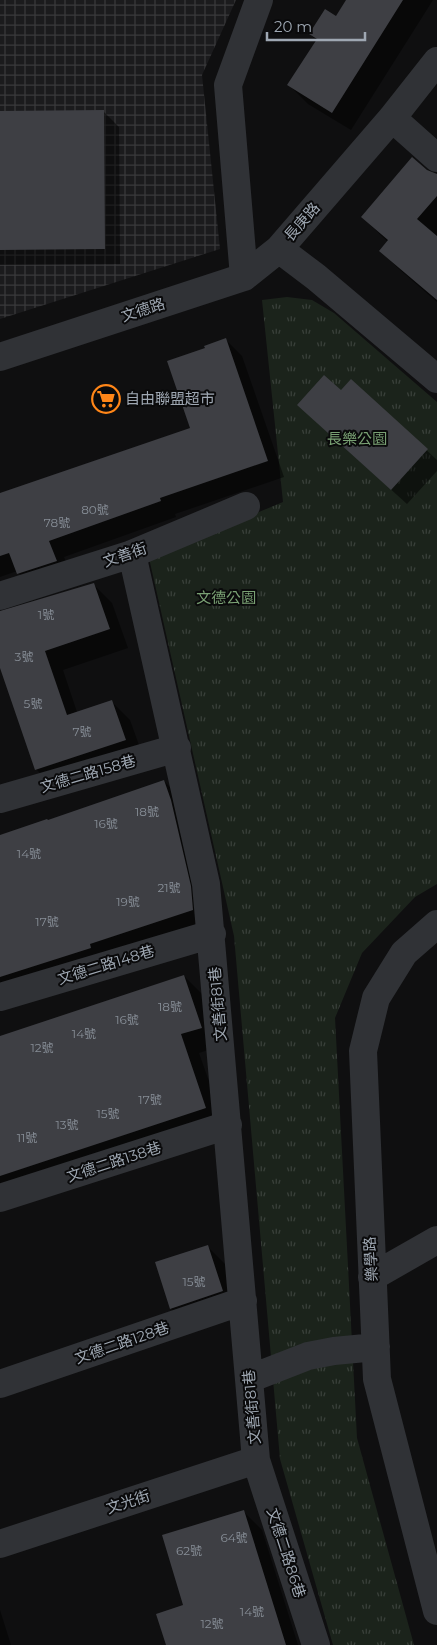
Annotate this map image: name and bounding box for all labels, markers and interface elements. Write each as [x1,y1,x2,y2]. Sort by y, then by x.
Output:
scale bar [267,10,364,42]
text: 20 m [274,17,312,36]
street label: 長庚路 [280,198,324,245]
street label: 文德路 [119,294,167,326]
supermarket icon: 自由聯盟超市 [91,384,121,414]
place label: 自由聯盟超市 [125,389,215,408]
park label: 長樂公園 [327,429,387,448]
house number: 80號 [81,502,109,517]
house number: 78號 [44,515,70,530]
street label: 文善街 [100,538,149,571]
park label: 文德公園 [196,588,256,607]
house number: 1號 [38,607,54,622]
house number: 3號 [15,649,33,664]
house number: 5號 [24,696,42,711]
house number: 7號 [72,724,92,739]
street label: 文德二路158巷 [38,751,138,796]
house number: 18號 [135,804,159,819]
house number: 16號 [94,816,118,831]
house number: 14號 [17,846,41,861]
house number: 21號 [157,880,181,895]
house number: 19號 [116,894,140,909]
house number: 17號 [35,914,59,929]
street label: 文德二路148巷 [55,941,156,988]
street label: 文善街81巷 [205,966,230,1042]
house number: 18號 [158,999,182,1014]
house number: 16號 [115,1012,139,1027]
house number: 14號 [72,1026,96,1041]
house number: 12號 [30,1040,54,1055]
house number: 17號 [138,1092,162,1107]
house number: 15號 [96,1106,120,1121]
house number: 13號 [55,1117,79,1132]
house number: 11號 [17,1130,37,1145]
street label: 文德二路138巷 [64,1137,164,1186]
street label: 樂學路 [360,1236,381,1282]
house number: 15號 [182,1274,206,1289]
street label: 文德二路128巷 [72,1318,172,1368]
street label: 文善街81巷 [239,1369,264,1445]
street label: 文光街 [104,1486,152,1518]
street label: 文德二路86巷 [263,1505,310,1600]
house number: 64號 [220,1530,248,1545]
house number: 62號 [176,1543,202,1558]
house number: 14號 [240,1604,264,1619]
house number: 12號 [200,1616,224,1631]

